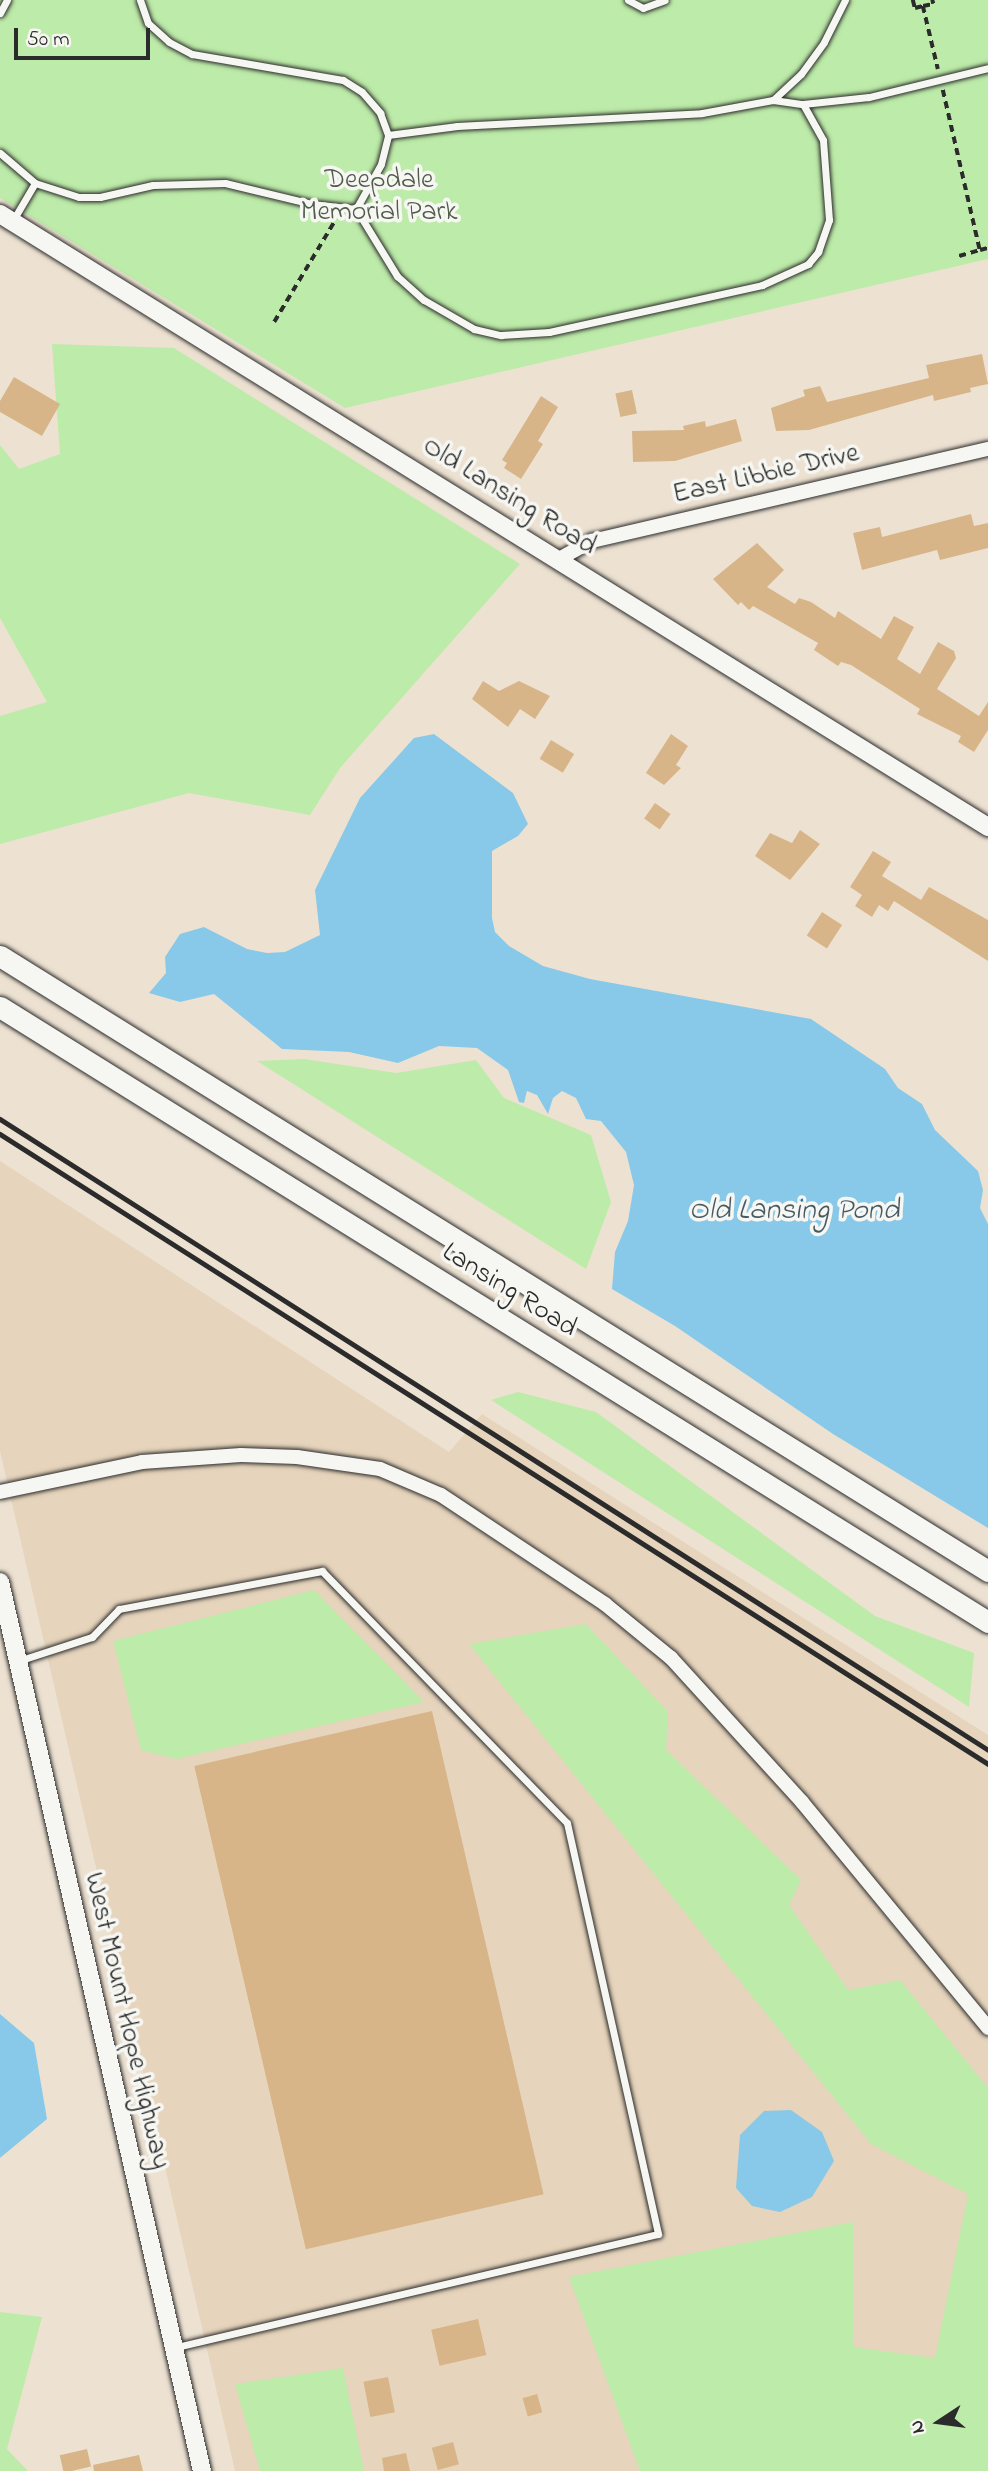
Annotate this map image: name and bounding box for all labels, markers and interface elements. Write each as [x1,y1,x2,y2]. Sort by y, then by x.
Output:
scale bar [18,14,154,58]
text: 50 m [27,25,70,55]
park label: Deepdale Memorial Park [301,164,457,230]
street label: Old Lansing Road [416,430,602,564]
street label: East Libbie Drive [670,437,862,513]
water label: Old Lansing Pond [689,1193,899,1229]
street label: Lansing Road [435,1236,583,1346]
street label: West Mount Hope Highway [76,1869,176,2173]
north arrow [904,2387,974,2457]
text: N [903,2418,933,2436]

